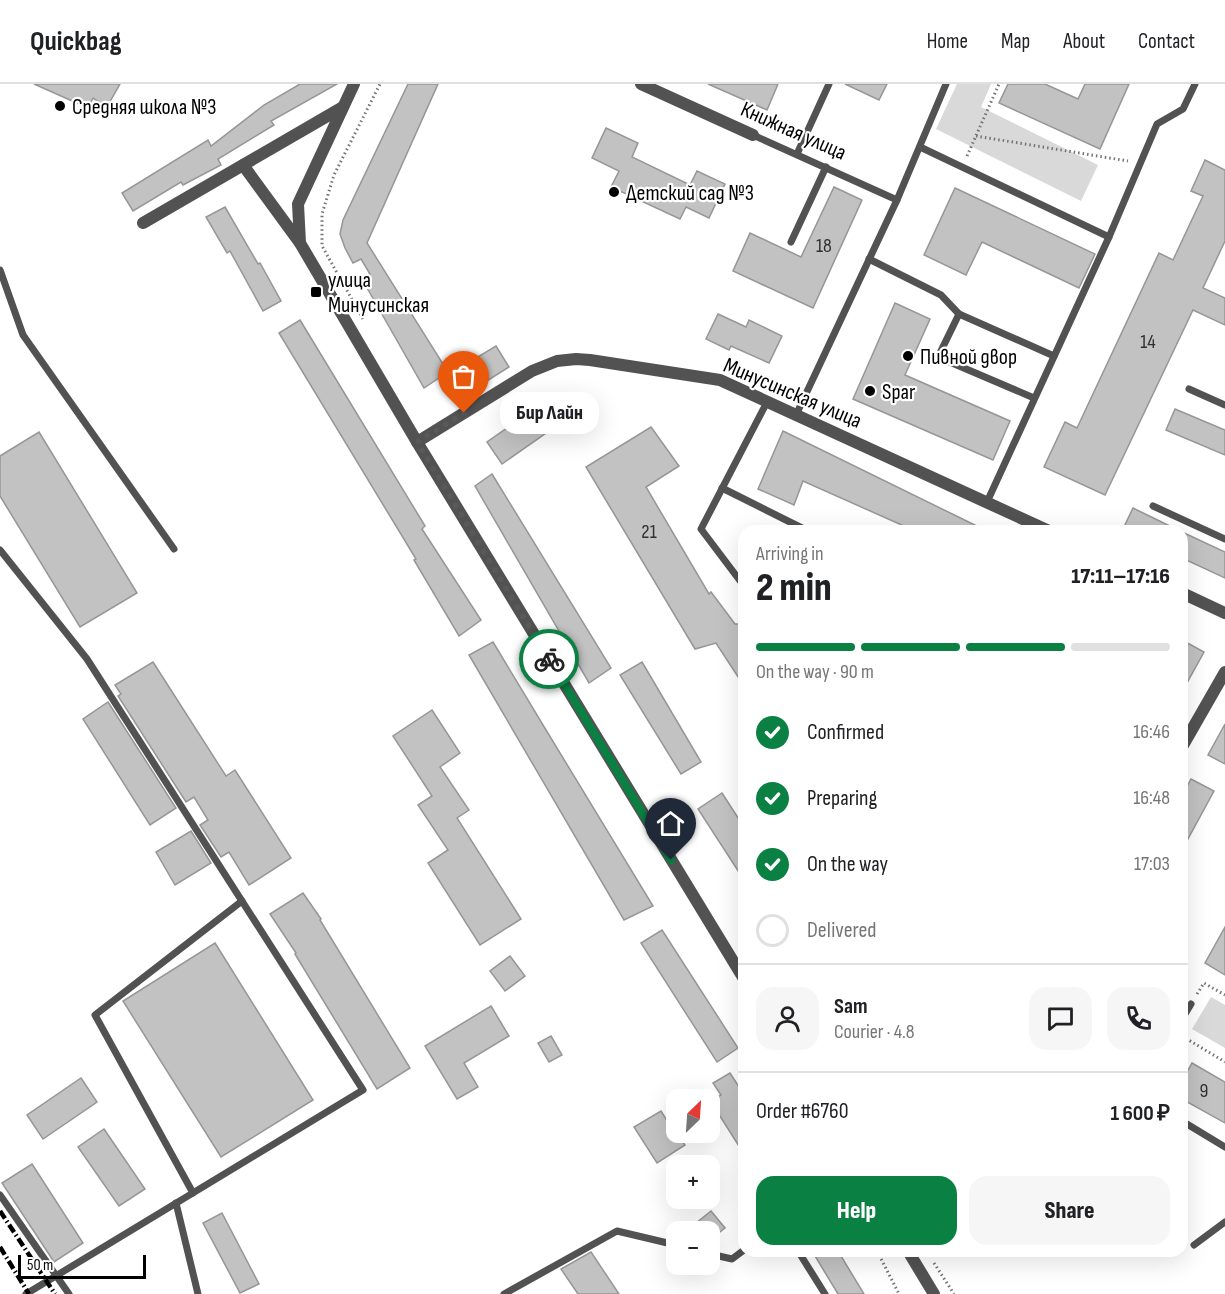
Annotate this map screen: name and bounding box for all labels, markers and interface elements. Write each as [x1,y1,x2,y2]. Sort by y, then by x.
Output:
text: Quickbag [30,25,122,58]
text: Home [927,29,968,54]
text: Map [1001,29,1030,54]
text: About [1063,29,1105,54]
text: Contact [1138,29,1195,54]
place label: Средняя школа №3 [72,94,217,121]
street label: Книжная улица [736,96,850,167]
marker: Средняя школа №3 [53,99,67,113]
place label: Детский сад №3 [626,180,754,207]
marker: Детский сад №3 [607,185,621,199]
house number: 18 [816,234,832,258]
place label: улица Минусинская [328,267,429,319]
marker: улица Минусинская [309,285,323,299]
house number: 14 [1140,330,1156,354]
place label: Пивной двор [920,344,1017,371]
marker: Пивной двор [901,349,915,363]
pin [438,351,489,413]
street label: Минусинская улица [719,352,866,435]
icon: bag [447,360,480,393]
place label: Spar [882,379,915,406]
marker: Spar [863,384,877,398]
callout: Бир Лайн [500,392,599,434]
text: Бир Лайн [516,401,583,425]
house number: 21 [641,520,657,544]
text: Arriving in [756,542,824,566]
text: 17:11–17:16 [1071,563,1170,590]
text: 2 min [756,565,832,612]
courier [519,629,579,689]
icon: bike [533,643,566,676]
text: On the way · 90 m [756,660,874,684]
icon: check [756,716,789,749]
text: Confirmed [807,719,884,746]
text: 16:46 [1133,720,1170,744]
icon: check [756,782,789,815]
text: Preparing [807,785,877,812]
text: 16:48 [1133,786,1170,810]
pin [645,798,696,860]
icon: home [654,807,687,840]
icon: check [756,848,789,881]
text: On the way [807,851,888,878]
text: 17:03 [1134,852,1170,876]
text: Delivered [807,917,876,944]
button: person [756,987,819,1050]
button: chat [1029,987,1092,1050]
button: phone [1107,987,1170,1050]
text: Sam [834,993,868,1020]
text: Courier · 4.8 [834,1020,915,1044]
house number: 9 [1200,1079,1208,1103]
north arrow [666,1089,720,1143]
map controls [666,1089,720,1275]
text: Order #6760 [756,1098,849,1125]
text: 1 600 ₽ [1110,1100,1170,1127]
button: + [666,1155,720,1209]
button: Help [756,1176,957,1245]
button: Share [969,1176,1170,1245]
button: − [666,1221,720,1275]
scale bar [18,1252,146,1280]
text: 50 m [27,1256,53,1275]

